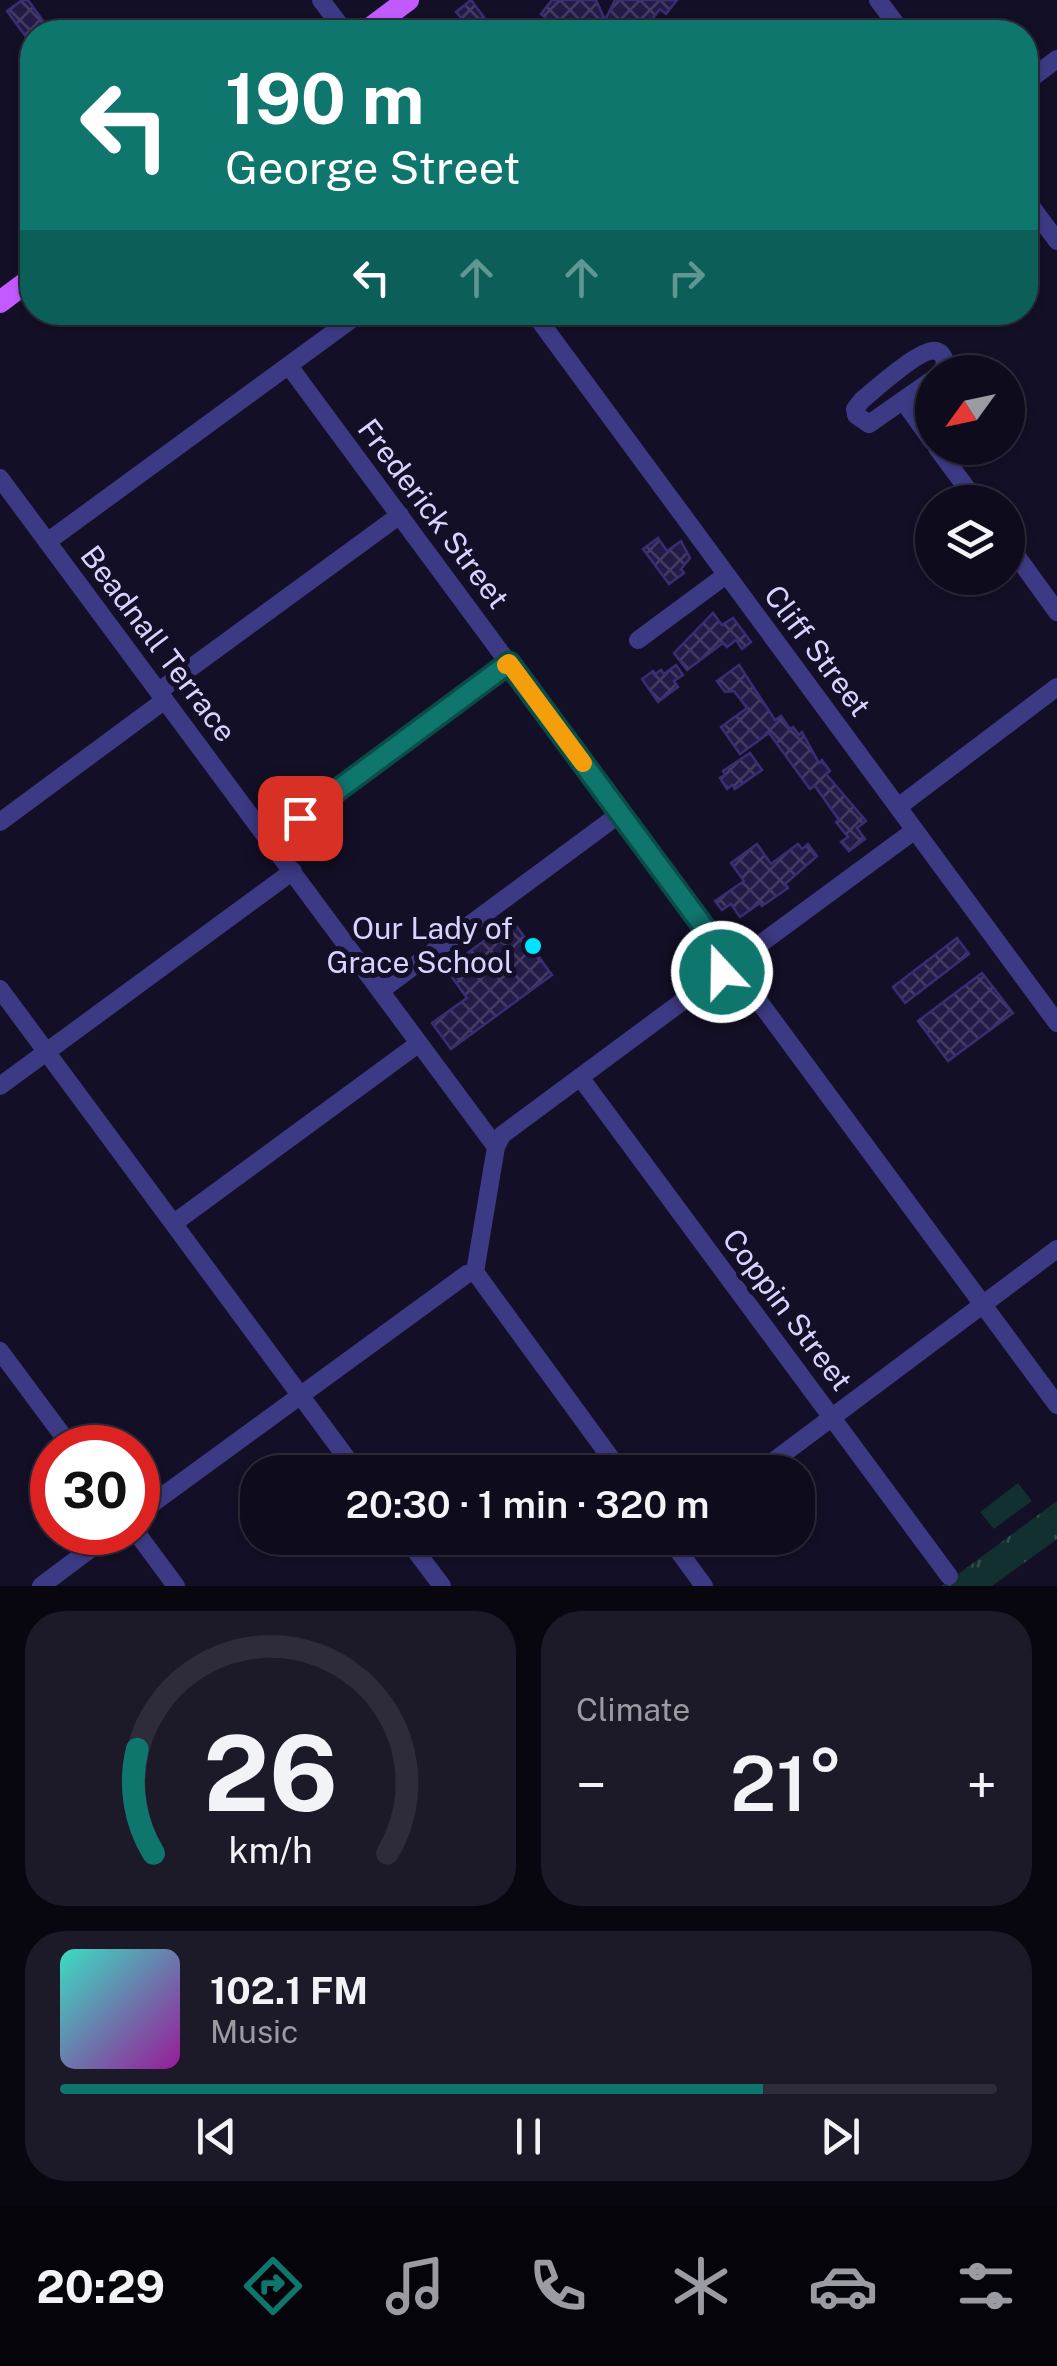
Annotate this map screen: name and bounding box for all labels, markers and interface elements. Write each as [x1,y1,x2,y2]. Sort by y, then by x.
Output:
text: 190 m [225,57,424,140]
icon: left [60,60,190,190]
text: George Street [225,141,521,194]
icon: left [344,250,399,305]
icon: ahead [449,250,504,305]
icon: ahead [554,250,609,305]
icon: right [659,250,714,305]
north arrow [915,355,1025,465]
map controls [915,355,1025,595]
street label: Frederick Street [351,411,517,615]
button: layers [915,485,1025,595]
street label: Beadnall Terrace [73,538,244,748]
street label: Cliff Street [757,578,879,723]
pin [258,776,343,861]
icon: arrive [273,791,328,846]
place label: Our Lady of Grace School [326,910,513,980]
position arrow [670,920,774,1024]
marker: Our Lady of Grace School [522,935,544,957]
street label: Coppin Street [715,1221,860,1397]
speed limit sign: 30 [30,1425,160,1555]
text: 20:30 · 1 min · 320 m [346,1482,710,1527]
text: Climate [576,1691,690,1728]
text: 26 [203,1712,338,1834]
text: 21° [730,1740,843,1828]
text: − [576,1753,607,1817]
text: + [967,1753,997,1817]
text: km/h [228,1829,313,1871]
text: 102.1 FM [210,1968,368,2013]
text: Music [210,2013,298,2050]
icon: previous [189,2109,244,2164]
icon: pause [501,2109,556,2164]
icon: next [813,2109,868,2164]
icon: directions [238,2251,308,2321]
icon: music [380,2251,450,2321]
icon: phone [523,2251,593,2321]
icon: climate [666,2251,736,2321]
icon: car [808,2251,878,2321]
icon: filters [951,2251,1021,2321]
text: 20:29 [36,2260,165,2313]

